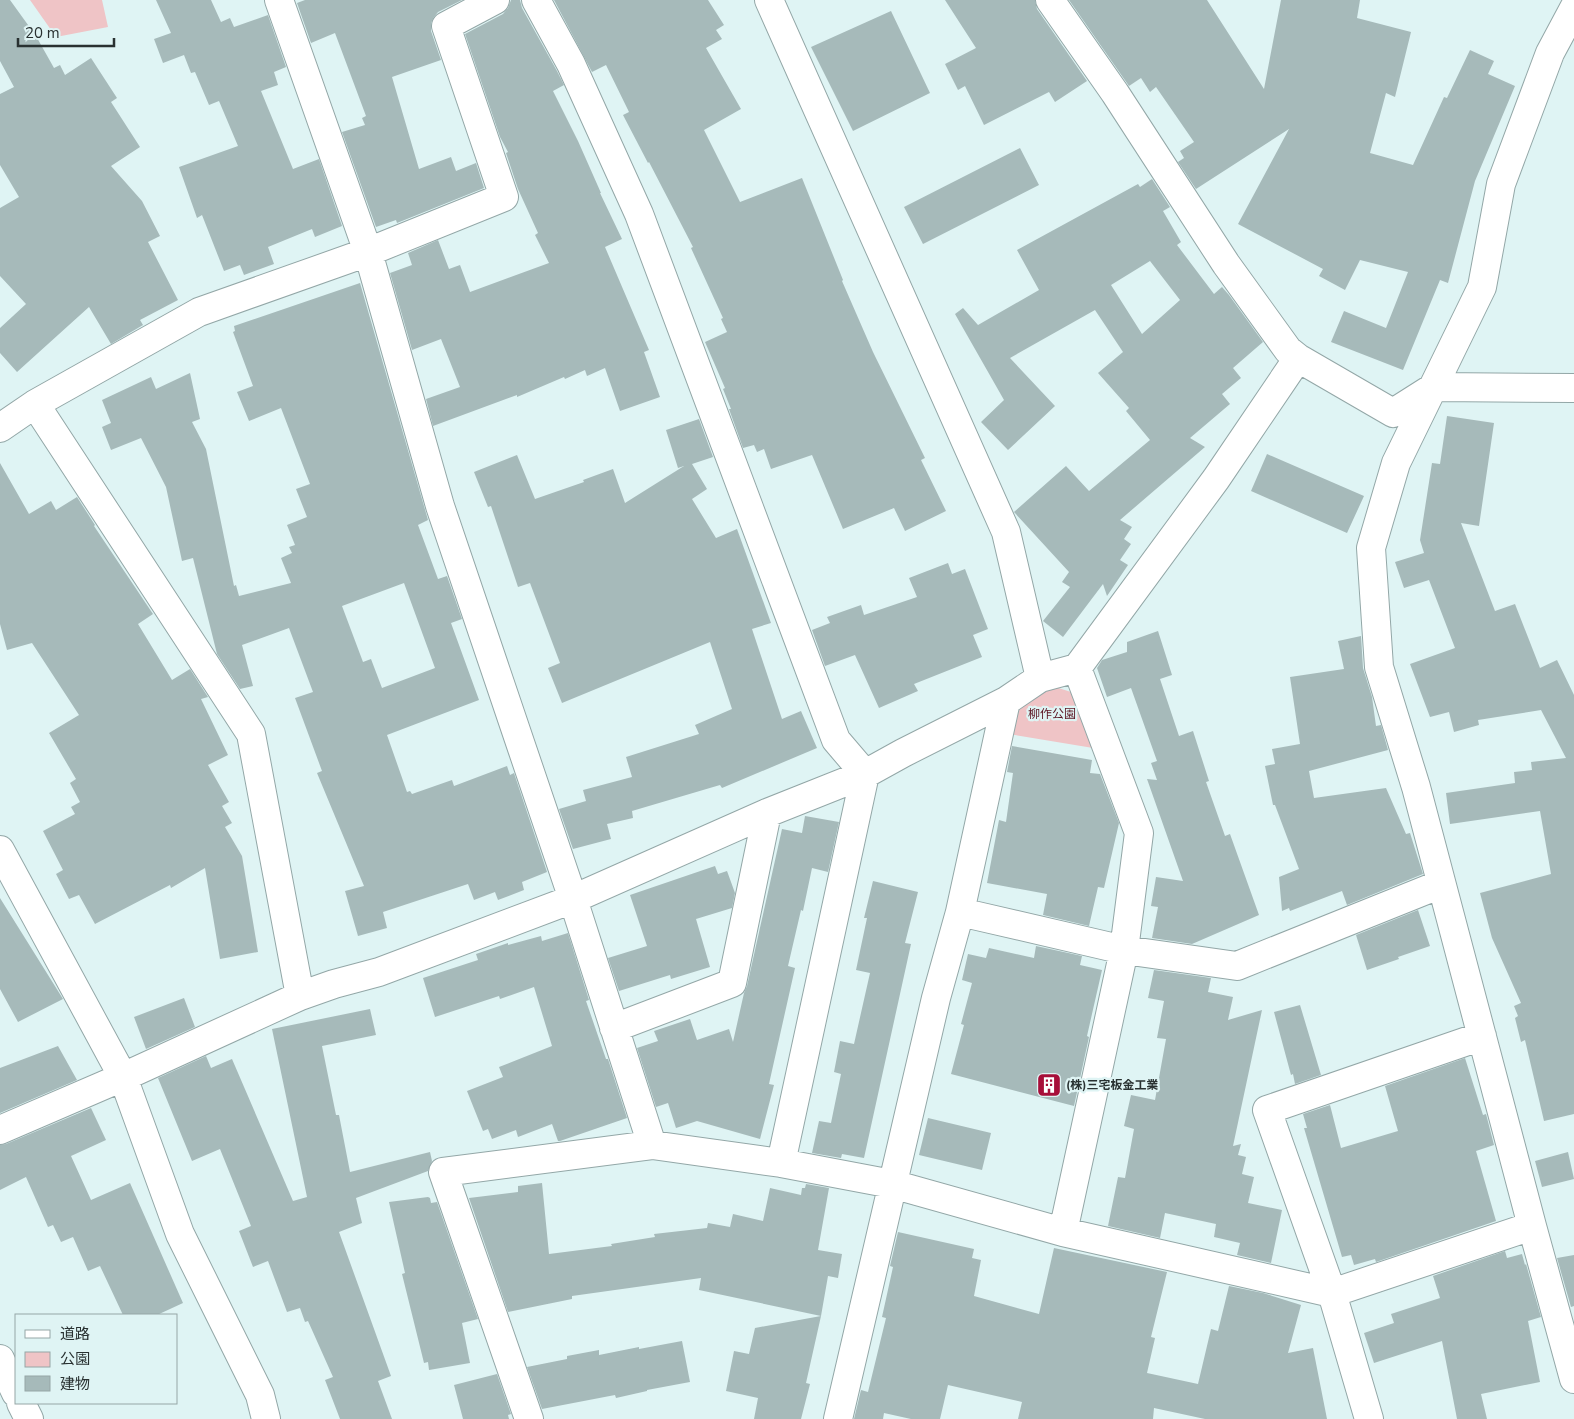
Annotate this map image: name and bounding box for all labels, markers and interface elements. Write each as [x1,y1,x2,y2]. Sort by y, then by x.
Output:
scale bar [18,15,114,47]
text: 20 m [25,23,60,43]
park label: 柳作公園 [1028,706,1076,722]
building icon: (株)三宅板金工業 [1036,1072,1062,1098]
place label: (株)三宅板金工業 [1066,1077,1159,1093]
legend [15,1314,178,1404]
text: 道路 [60,1324,90,1344]
text: 公園 [60,1349,90,1369]
text: 建物 [60,1374,90,1394]

